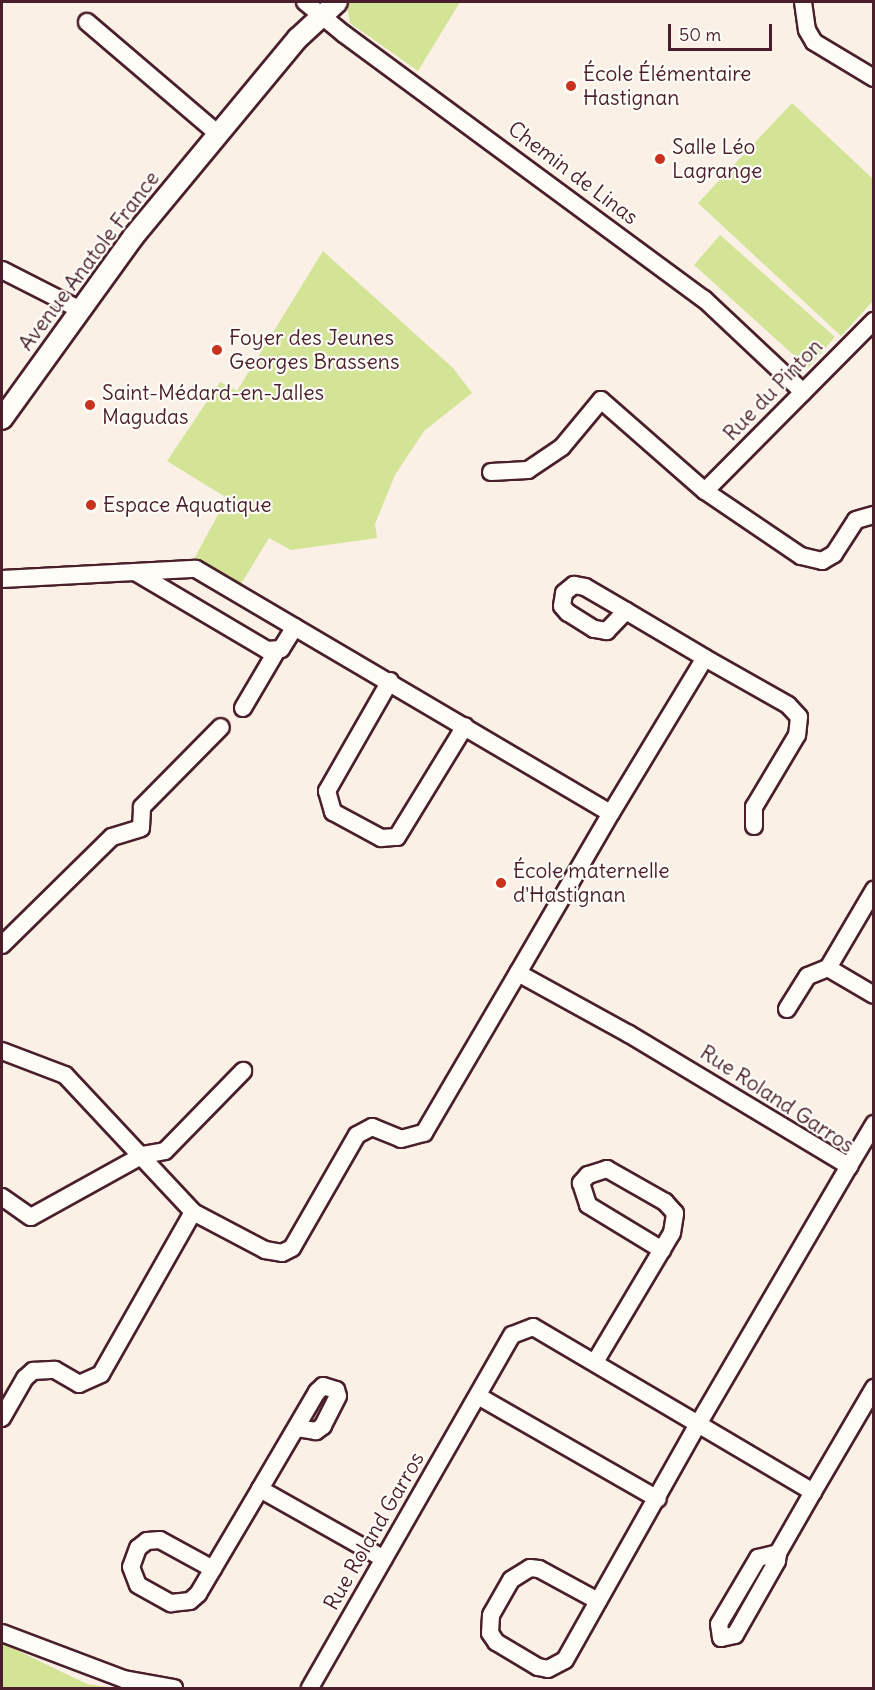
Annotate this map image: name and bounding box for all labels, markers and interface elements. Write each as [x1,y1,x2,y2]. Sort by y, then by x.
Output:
scale bar [671,12,774,50]
text: 50 m [679,23,721,46]
place label: École Élémentaire Hastignan [583,61,751,111]
marker: École Élémentaire Hastignan [564,79,578,93]
street label: Chemin de Linas [503,116,643,230]
place label: Salle Léo Lagrange [672,134,762,184]
marker: Salle Léo Lagrange [653,152,667,166]
street label: Avenue Anatole France [13,166,165,356]
place label: Foyer des Jeunes Georges Brassens [229,325,399,375]
street label: Rue du Pinton [718,334,828,446]
marker: Foyer des Jeunes Georges Brassens [210,343,224,357]
place label: Saint-Médard-en-Jalles Magudas [102,380,324,430]
marker: Saint-Médard-en-Jalles Magudas [83,398,97,412]
place label: Espace Aquatique [103,492,272,518]
marker: Espace Aquatique [84,498,98,512]
place label: École maternelle d'Hastignan [513,858,670,908]
marker: École maternelle d'Hastignan [494,876,508,890]
street label: Rue Roland Garros [695,1040,859,1158]
street label: Rue Roland Garros [318,1447,430,1615]

